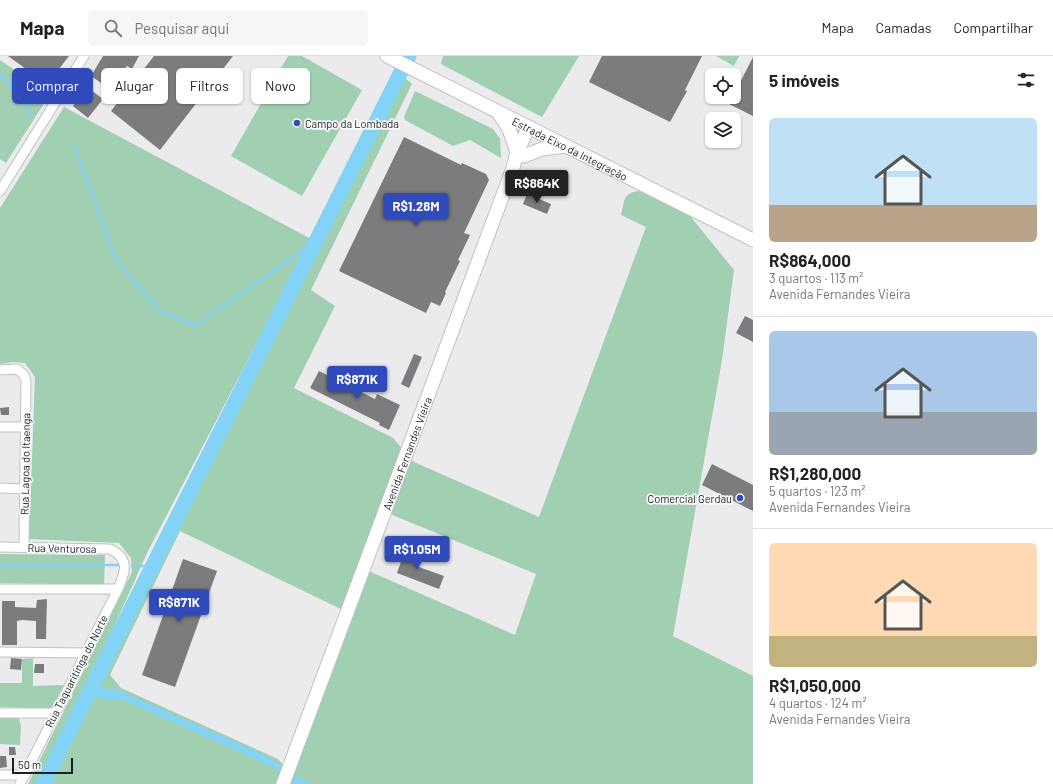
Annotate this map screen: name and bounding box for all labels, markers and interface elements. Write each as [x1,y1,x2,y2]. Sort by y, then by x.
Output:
search box [88,10,368,46]
text: Mapa [20,16,64,39]
icon: search [102,17,124,39]
text: Pesquisar aqui [134,19,229,37]
text: Mapa [822,19,854,36]
text: Camadas [876,19,931,36]
text: Compartilhar [953,19,1033,36]
chip: Comprar [12,68,93,104]
chip: Alugar [101,68,168,104]
chip: Filtros [176,68,243,104]
chip: Novo [251,68,310,104]
map controls [705,68,741,148]
button: locate [705,68,741,104]
icon: filters [1015,69,1037,91]
text: 5 imóveis [769,70,839,90]
button: layers [705,112,741,148]
street label: Estrada Eixo da Integração [510,114,630,182]
place label: Campo da Lombada [305,117,399,130]
marker: Campo da Lombada [292,118,302,128]
icon: home [867,144,939,216]
pin: R$864K [504,170,570,204]
text: R$864K [514,175,560,191]
pin: R$1.28M [379,193,453,227]
text: R$1.28M [392,198,440,214]
text: R$864,000 [769,250,851,270]
text: 3 quartos · 113 m² [769,270,863,286]
text: Avenida Fernandes Vieira [769,286,911,302]
icon: home [867,357,939,429]
pin: R$871K [324,366,390,400]
text: R$871K [336,371,378,387]
street label: Avenida Fernandes Vieira [379,395,434,512]
street label: Rua Lagoa do Itaenga [18,413,32,515]
text: R$1,280,000 [769,463,861,483]
text: 5 quartos · 123 m² [769,483,866,499]
place label: Comercial Gerdau [648,492,732,505]
marker: Comercial Gerdau [735,493,745,503]
text: Avenida Fernandes Vieira [769,499,911,515]
pin: R$1.05M [380,536,454,570]
street label: Rua Venturosa [27,541,97,555]
text: R$1.05M [394,541,440,557]
icon: home [867,569,939,641]
pin: R$871K [146,589,212,623]
text: R$871K [158,594,200,610]
street label: Rua Taquaritinga do Norte [42,612,110,729]
text: R$1,050,000 [769,675,861,695]
text: 4 quartos · 124 m² [769,695,867,711]
text: Avenida Fernandes Vieira [769,711,911,727]
scale bar [12,756,73,775]
text: 50 m [18,758,41,771]

